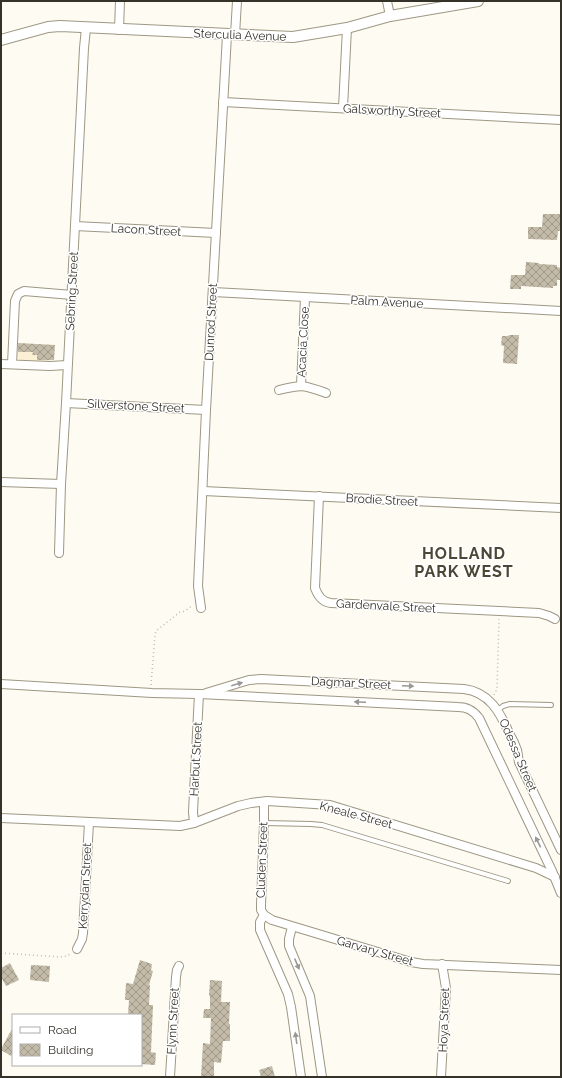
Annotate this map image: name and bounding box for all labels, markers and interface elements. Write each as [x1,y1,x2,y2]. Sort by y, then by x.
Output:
street label: Sterculia Avenue [193,26,287,44]
street label: Galsworthy Street [343,101,441,121]
street label: Lacon Street [110,221,182,239]
street label: Sebring Street [63,251,81,331]
street label: Dunrod Street [202,283,220,361]
street label: Palm Avenue [350,293,424,311]
street label: Acacia Close [294,306,312,378]
street label: Silverstone Street [87,396,185,416]
street label: Brodie Street [345,491,419,509]
district label: HOLLAND PARK WEST [414,544,514,581]
street label: Gardenvale Street [336,596,436,616]
street label: Dagmar Street [311,674,391,692]
one-way arrow [231,681,243,687]
one-way arrow [402,683,414,690]
one-way arrow [353,699,366,705]
street label: Odessa Street [496,716,540,794]
street label: Harbut Street [187,721,205,797]
street label: Kneale Street [318,799,394,831]
street label: Cluden Street [254,822,270,898]
one-way arrow [535,836,541,847]
street label: Kerrydan Street [76,842,94,930]
street label: Garvary Street [335,933,415,969]
one-way arrow [294,958,300,970]
street label: Flynn Street [164,987,182,1055]
street label: Hoya Street [436,987,452,1053]
legend [12,1014,142,1066]
text: Road [48,1023,77,1037]
one-way arrow [293,1032,299,1044]
text: Building [48,1043,94,1057]

